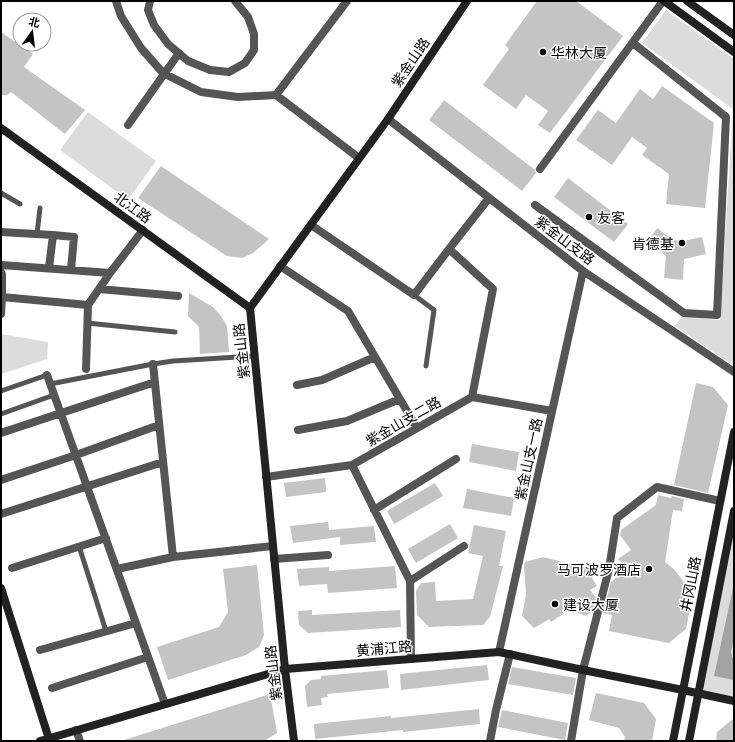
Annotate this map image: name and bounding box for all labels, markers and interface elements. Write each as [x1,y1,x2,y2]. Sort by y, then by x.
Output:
north arrow [12,12,52,52]
text: 北 [28,14,41,29]
street label: 紫金山路 [387,34,433,90]
place label: 华林大厦 [551,44,607,61]
marker: 华林大厦 [538,47,548,57]
street label: 北江路 [111,188,155,226]
place label: 友客 [597,209,625,226]
street label: 紫金山支路 [532,212,598,268]
marker: 友客 [584,212,594,222]
place label: 肯德基 [632,235,674,252]
marker: 肯德基 [677,238,687,248]
street label: 紫金山路 [230,322,252,380]
street label: 紫金山支二路 [362,393,444,449]
street label: 紫金山支一路 [511,416,545,502]
street label: 井冈山路 [676,555,704,613]
place label: 马可波罗酒店 [557,561,641,578]
marker: 马可波罗酒店 [644,564,654,574]
place label: 建设大厦 [563,596,619,613]
marker: 建设大厦 [550,599,560,609]
street label: 黄浦江路 [355,637,413,659]
street label: 紫金山路 [261,644,285,702]

